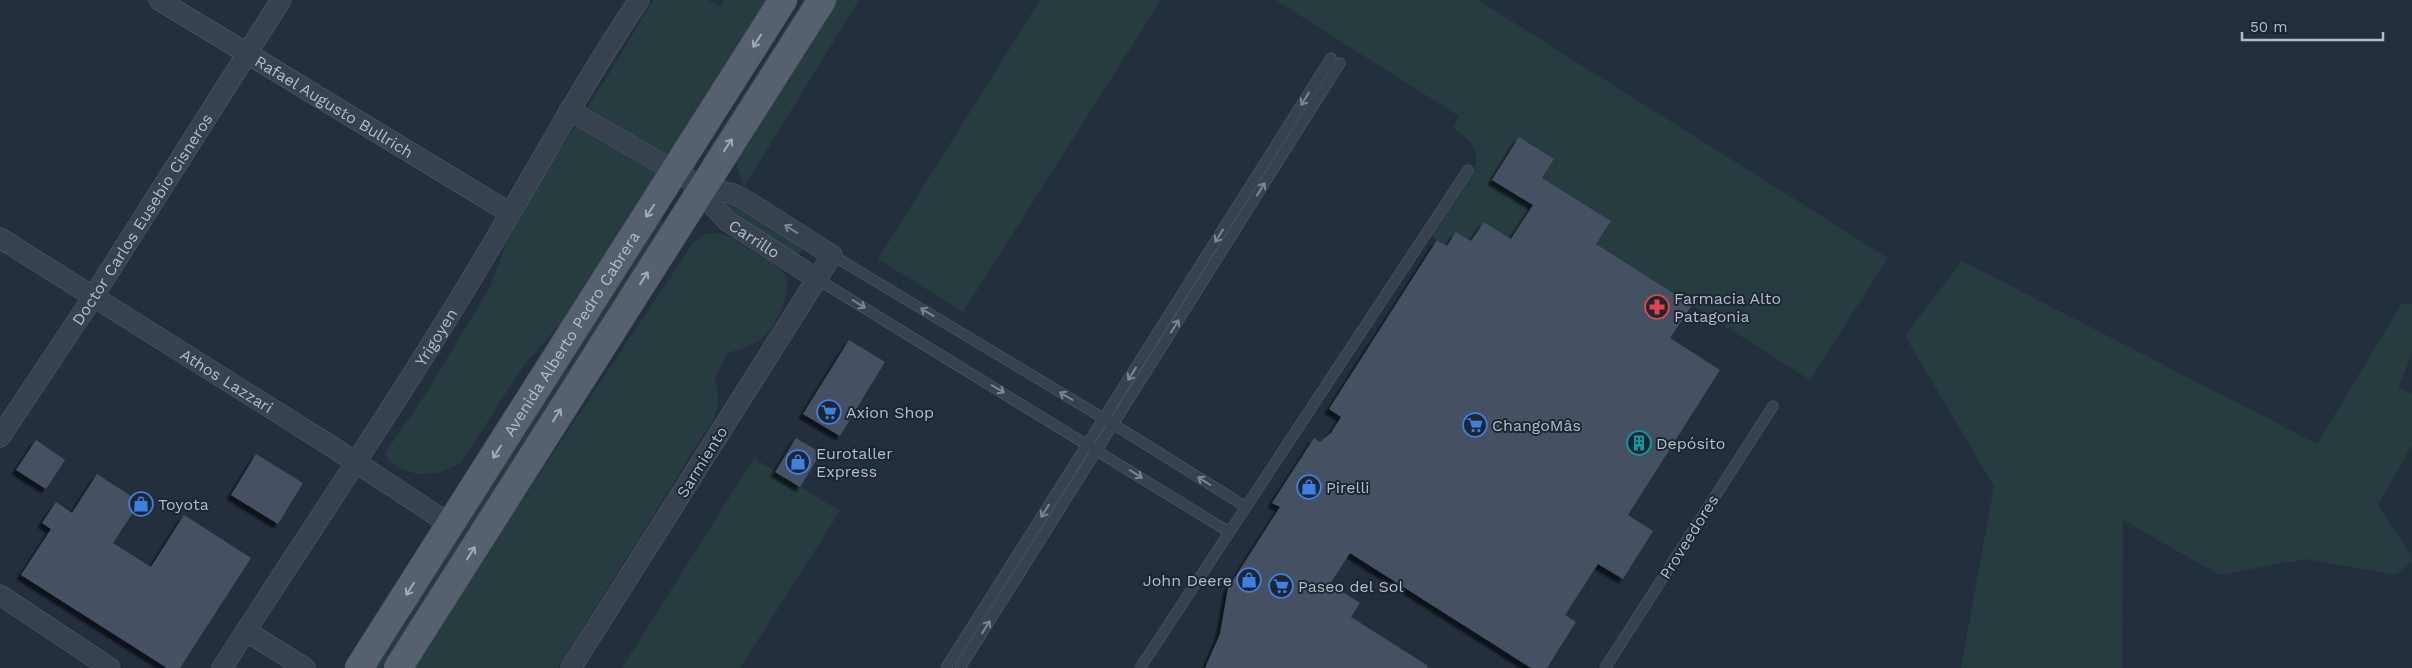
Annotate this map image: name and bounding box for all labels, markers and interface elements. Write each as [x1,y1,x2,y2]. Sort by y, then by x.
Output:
scale bar [2242,10,2383,42]
text: 50 m [2250,18,2287,36]
one-way arrow [752,34,762,48]
street label: Rafael Augusto Bullrich [252,51,417,162]
one-way arrow [1300,92,1311,106]
street label: Doctor Carlos Eusebio Cisneros [68,110,216,329]
one-way arrow [723,139,733,153]
one-way arrow [1256,182,1266,196]
one-way arrow [645,204,655,218]
street label: Carrillo [725,215,783,262]
one-way arrow [784,224,798,234]
street label: Avenida Alberto Pedro Cabrera [499,228,643,440]
one-way arrow [1213,229,1223,243]
one-way arrow [639,271,650,285]
place label: Farmacia Alto Patagonia [1674,289,1781,326]
pharmacy icon: Farmacia Alto Patagonia [1644,294,1670,320]
one-way arrow [851,300,865,310]
street label: Yrigoyen [411,305,461,369]
one-way arrow [920,307,934,317]
one-way arrow [1170,320,1180,334]
street label: Athos Lazzari [177,344,277,417]
one-way arrow [1127,366,1137,380]
one-way arrow [990,384,1004,394]
one-way arrow [1060,390,1074,400]
supermarket icon: Axion Shop [816,399,842,425]
place label: Axion Shop [846,403,934,422]
one-way arrow [553,409,563,423]
supermarket icon: ChangoMâs [1462,412,1488,438]
place label: ChangoMâs [1492,416,1581,435]
street label: Sarmiento [673,423,731,501]
building icon: Depósito [1626,430,1652,456]
place label: Depósito [1656,434,1725,453]
one-way arrow [492,444,502,458]
place label: Eurotaller Express [816,444,893,481]
shop icon: Eurotaller Express [785,449,811,475]
one-way arrow [1129,469,1143,479]
shop icon: Pirelli [1296,474,1322,500]
one-way arrow [1198,476,1212,486]
place label: Pirelli [1326,478,1370,497]
shop icon: Toyota [128,491,154,517]
street label: Proveedores [1656,491,1722,583]
place label: Toyota [158,495,209,514]
one-way arrow [1040,504,1050,518]
one-way arrow [466,546,476,560]
shop icon: John Deere [1236,567,1262,593]
place label: John Deere [1143,571,1232,590]
supermarket icon: Paseo del Sol [1268,573,1294,599]
place label: Paseo del Sol [1298,577,1403,596]
one-way arrow [404,581,414,595]
one-way arrow [981,620,991,634]

